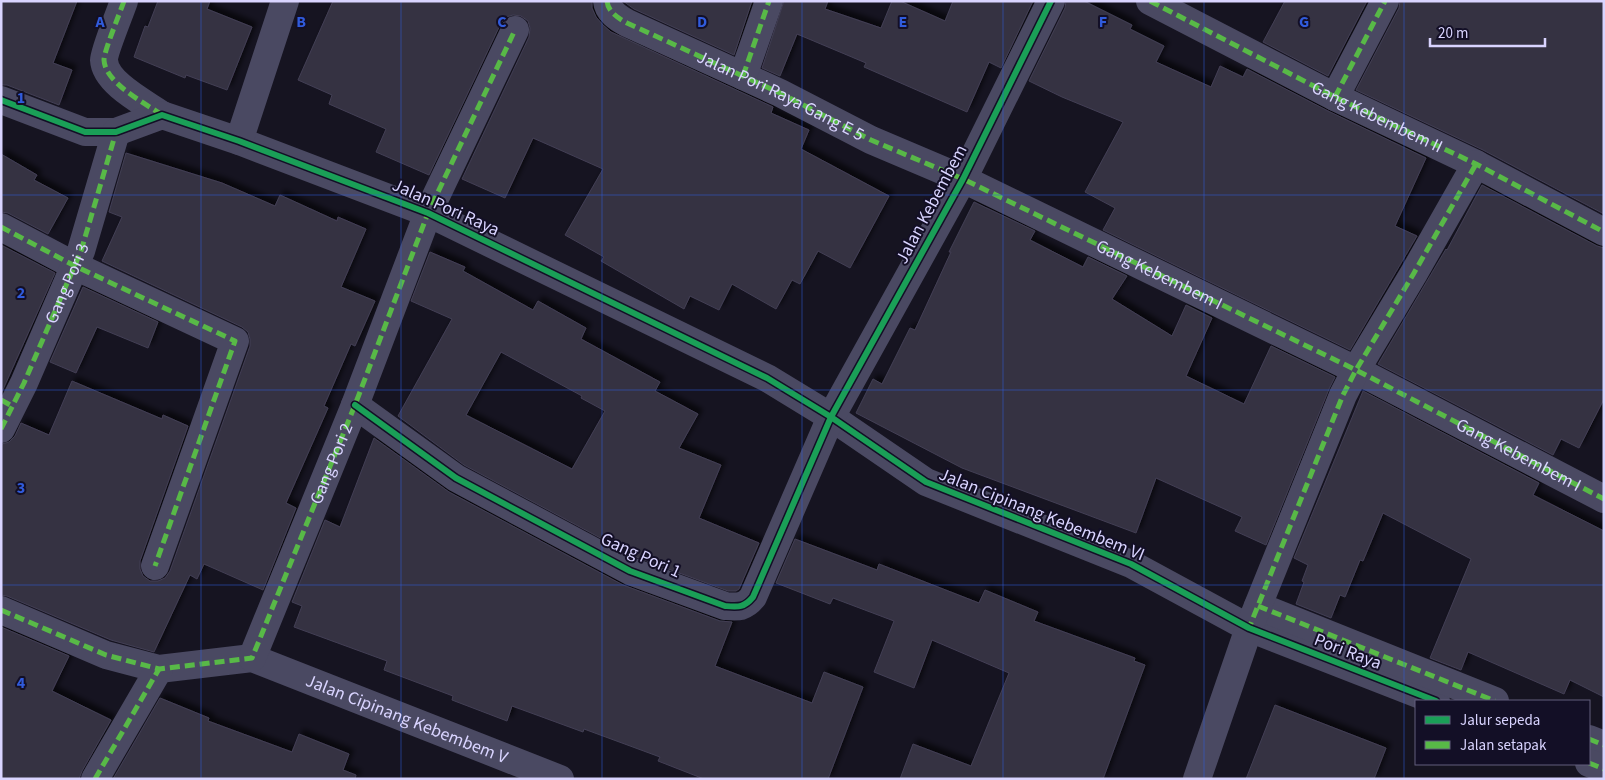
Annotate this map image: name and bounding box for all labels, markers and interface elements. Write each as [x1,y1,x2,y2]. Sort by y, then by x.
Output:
text: A [94,11,105,33]
text: B [296,11,306,33]
text: C [497,11,507,33]
text: D [697,11,707,33]
text: E [899,11,907,33]
text: F [1099,11,1107,33]
text: G [1299,11,1309,33]
scale bar [1430,15,1545,47]
text: 20 m [1438,23,1468,44]
street label: Jalan Pori Raya Gang E 5 [693,45,869,147]
street label: Gang Kebembem II [1307,75,1447,159]
text: 1 [17,87,25,109]
street label: Jalan Kebembem [890,140,973,268]
street label: Jalan Pori Raya [388,173,503,242]
street label: Gang Kebembem I [1092,234,1227,316]
street label: Gang Pori 3 [39,240,96,328]
text: 2 [17,282,25,304]
street label: Gang Kebembem I [1452,412,1586,498]
street label: Gang Pori 2 [304,419,359,508]
street label: Jalan Cipinang Kebembem VI [935,462,1148,567]
text: 3 [17,477,25,499]
street label: Gang Pori 1 [597,527,685,584]
street label: Pori Raya [1311,627,1385,676]
street label: Jalan Cipinang Kebembem V [302,668,512,771]
text: 4 [17,672,26,694]
legend [1415,700,1590,765]
text: Jalur sepeda [1460,710,1540,731]
text: Jalan setapak [1460,735,1547,756]

